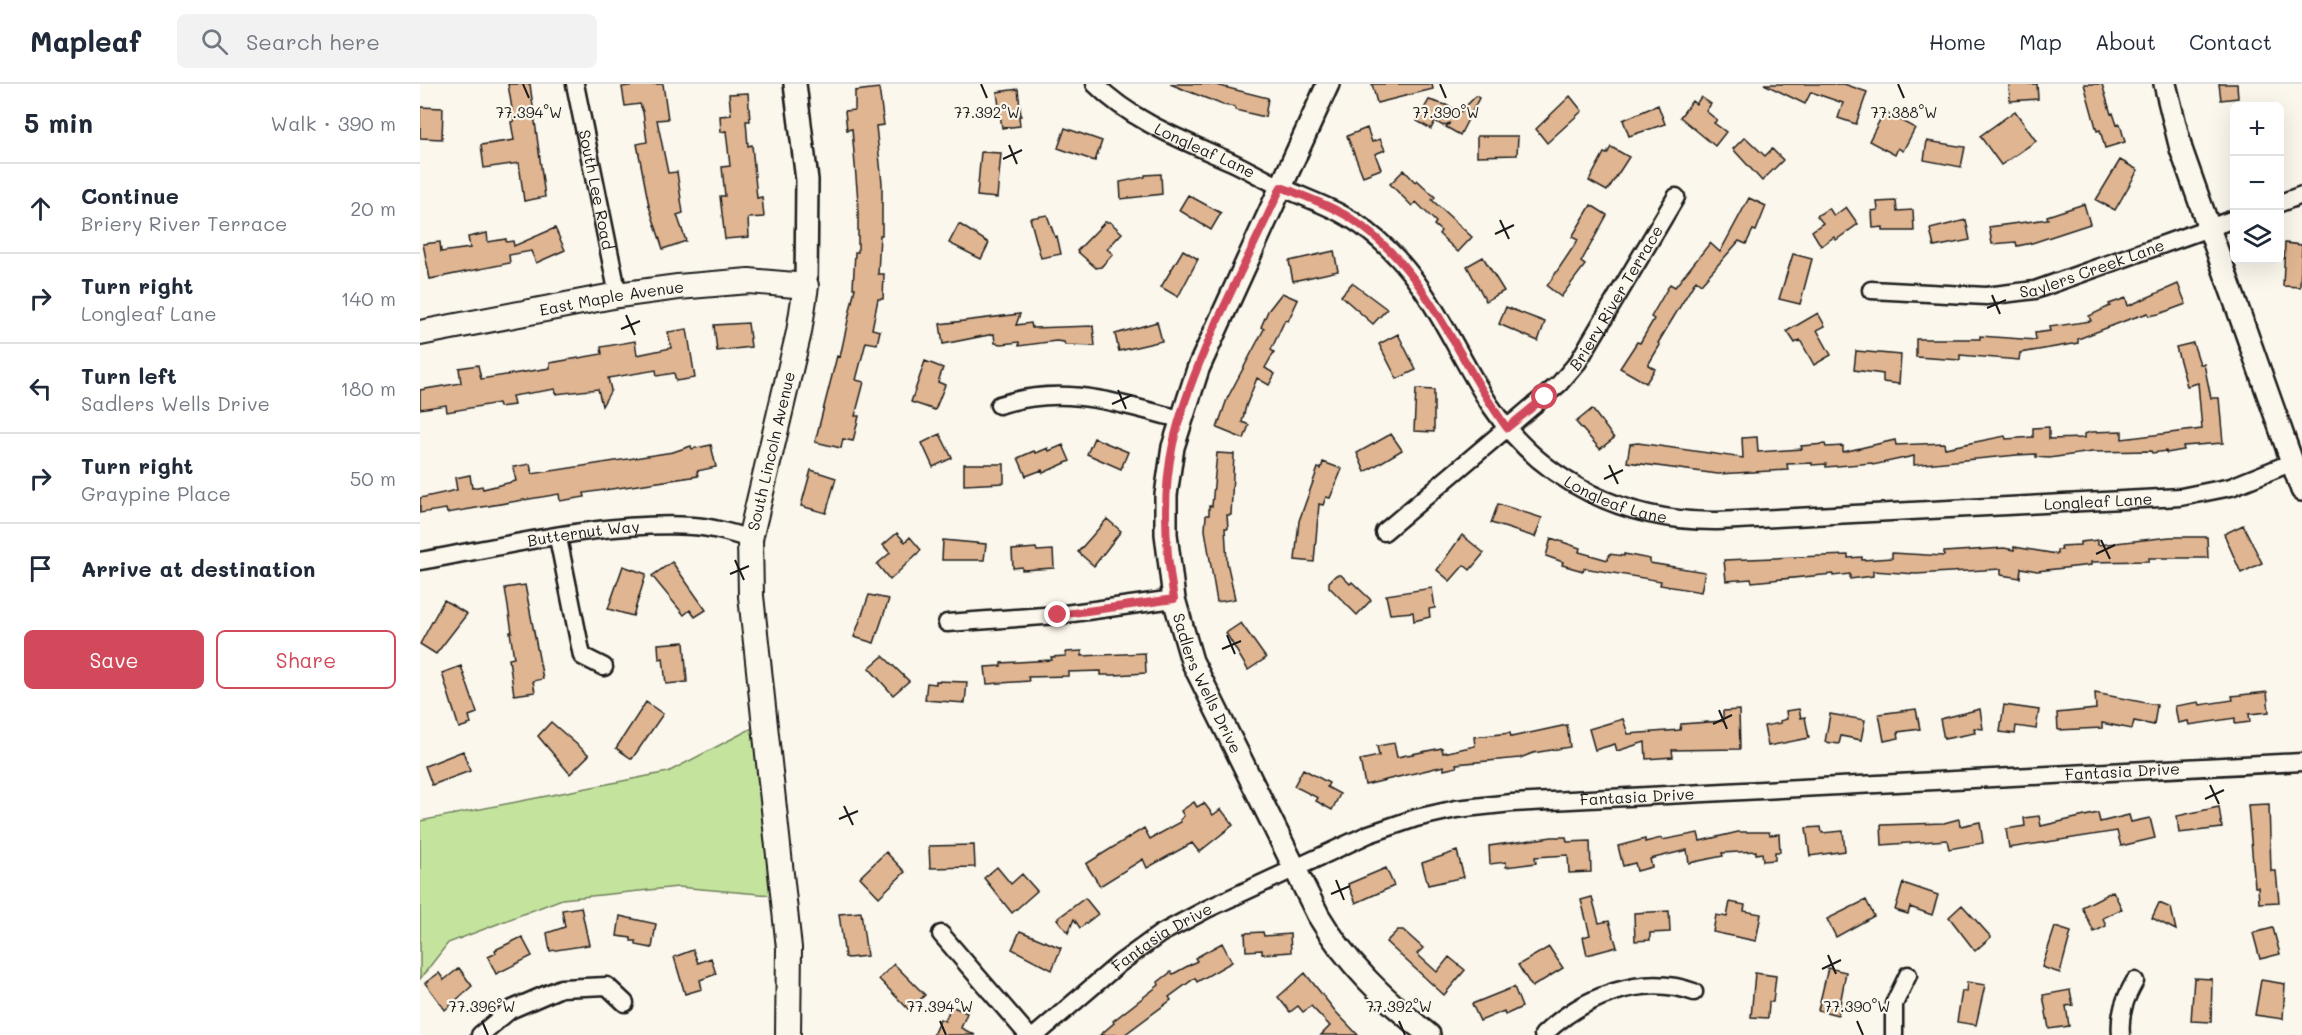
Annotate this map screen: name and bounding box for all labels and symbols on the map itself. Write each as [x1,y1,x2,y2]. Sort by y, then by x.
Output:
text: 77.394°W [496,102,562,122]
text: 77.392°W [954,102,1020,122]
text: 77.390°W [1413,102,1479,122]
text: 77.388°W [1870,102,1938,122]
street label: Longleaf Lane [1151,117,1259,182]
street label: South Lee Road [575,128,619,251]
street label: Briery River Terrace [1565,221,1667,375]
street label: Saylers Creek Lane [2018,234,2167,302]
street label: East Maple Avenue [538,276,685,320]
street label: South Lincoln Avenue [742,369,799,533]
route start [1531,383,1557,409]
street label: Longleaf Lane [1561,470,1669,527]
street label: Longleaf Lane [2043,488,2153,514]
street label: Butternut Way [526,515,640,551]
route end [1044,601,1070,627]
street label: Sadlers Wells Drive [1169,611,1247,757]
street label: Fantasia Drive [2064,757,2180,784]
street label: Fantasia Drive [1579,783,1695,809]
street label: Fantasia Drive [1107,897,1215,976]
text: 77.396°W [449,996,515,1016]
text: 77.394°W [907,996,973,1016]
text: 77.392°W [1366,996,1432,1016]
text: 77.390°W [1824,996,1890,1016]

